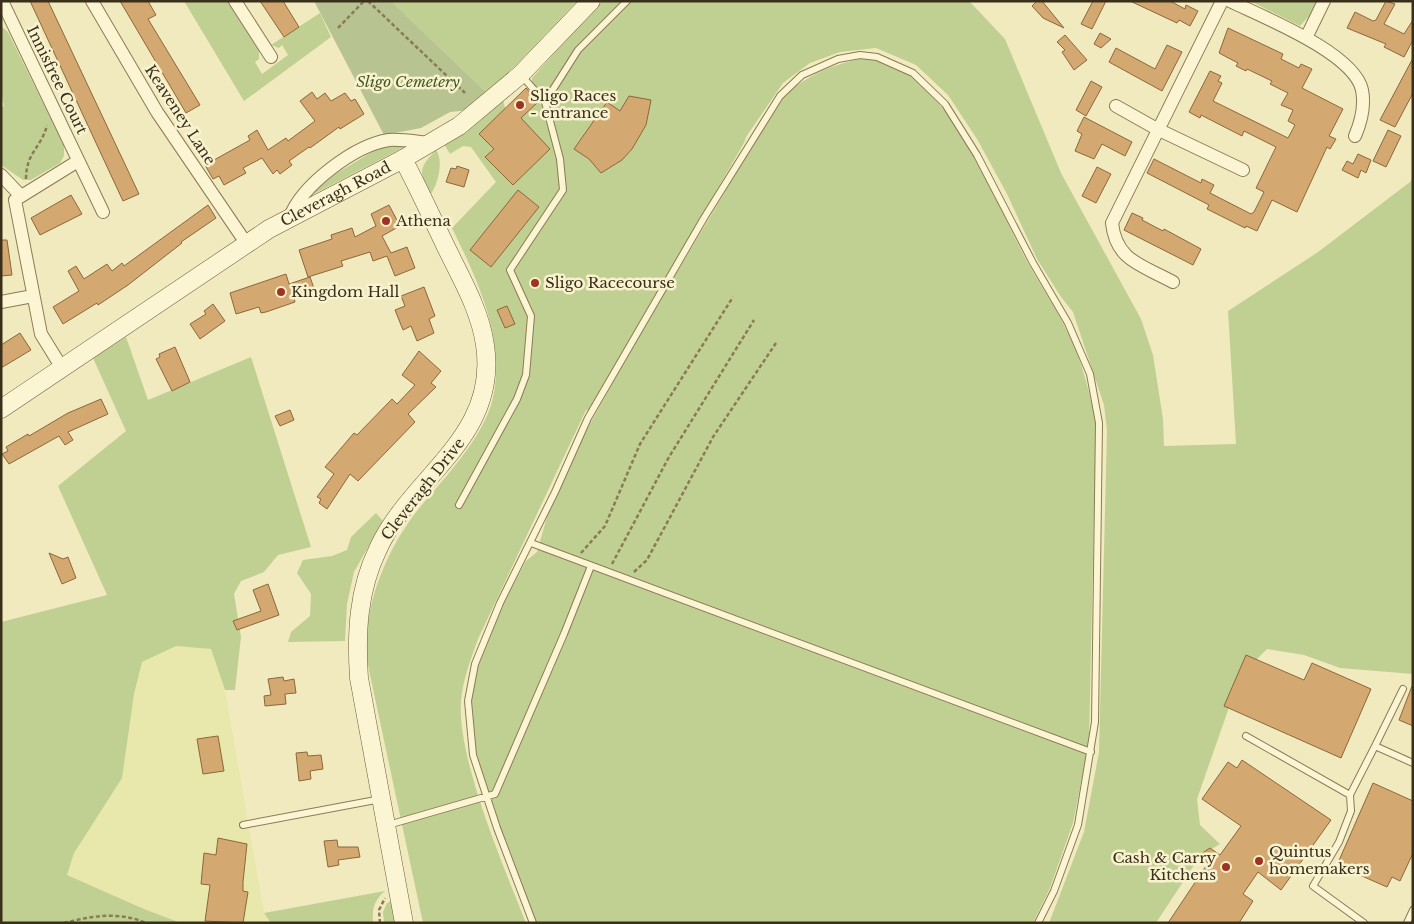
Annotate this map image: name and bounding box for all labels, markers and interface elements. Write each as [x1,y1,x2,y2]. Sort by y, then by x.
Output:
street label: Innisfree Court [23,22,92,137]
street label: Keaveney Lane [141,61,220,168]
park label: Sligo Cemetery [356,72,460,91]
place label: Sligo Races - entrance [530,86,616,122]
marker: Sligo Races - entrance [514,99,526,111]
street label: Cleveragh Road [277,157,394,230]
place label: Athena [395,211,451,230]
marker: Athena [380,215,392,227]
place label: Sligo Racecourse [545,273,675,292]
marker: Sligo Racecourse [529,277,541,289]
place label: Kingdom Hall [291,282,399,301]
marker: Kingdom Hall [275,286,287,298]
street label: Cleveragh Drive [377,434,468,544]
place label: Quintus homemakers [1269,842,1370,878]
place label: Cash & Carry Kitchens [1113,848,1216,884]
marker: Quintus homemakers [1253,855,1265,867]
marker: Cash & Carry Kitchens [1220,861,1232,873]

